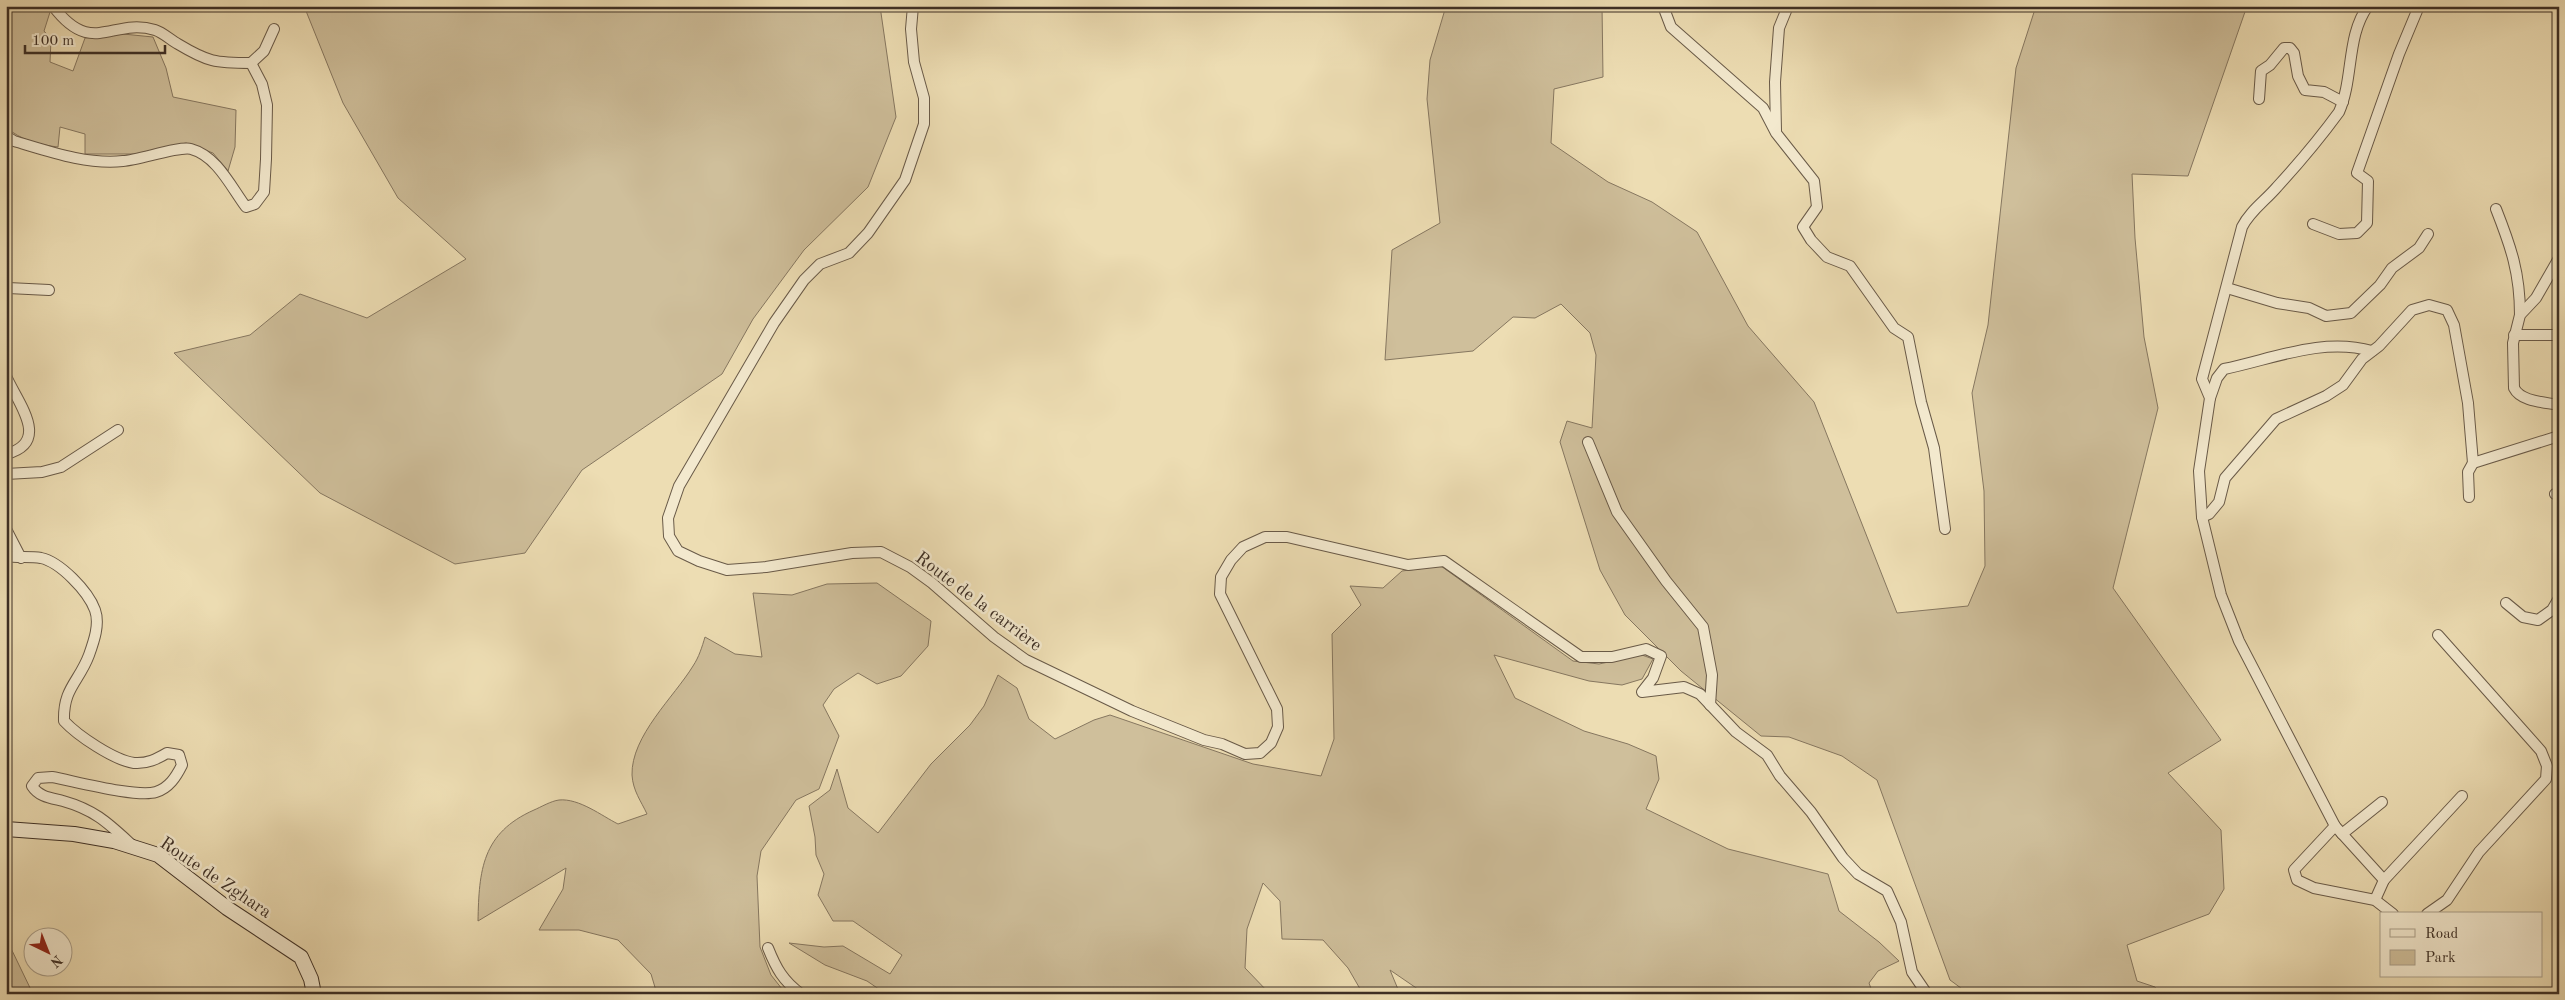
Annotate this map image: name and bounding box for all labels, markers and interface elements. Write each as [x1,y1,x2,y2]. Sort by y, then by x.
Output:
scale bar [25,22,165,54]
text: 100 m [32,34,74,49]
street label: Route de la carrière [912,549,1045,655]
street label: Route de Zghara [156,834,275,922]
legend [2380,912,2542,978]
text: Road [2425,927,2459,942]
north arrow [22,928,72,978]
text: Park [2425,951,2456,966]
text: N [47,952,65,970]

